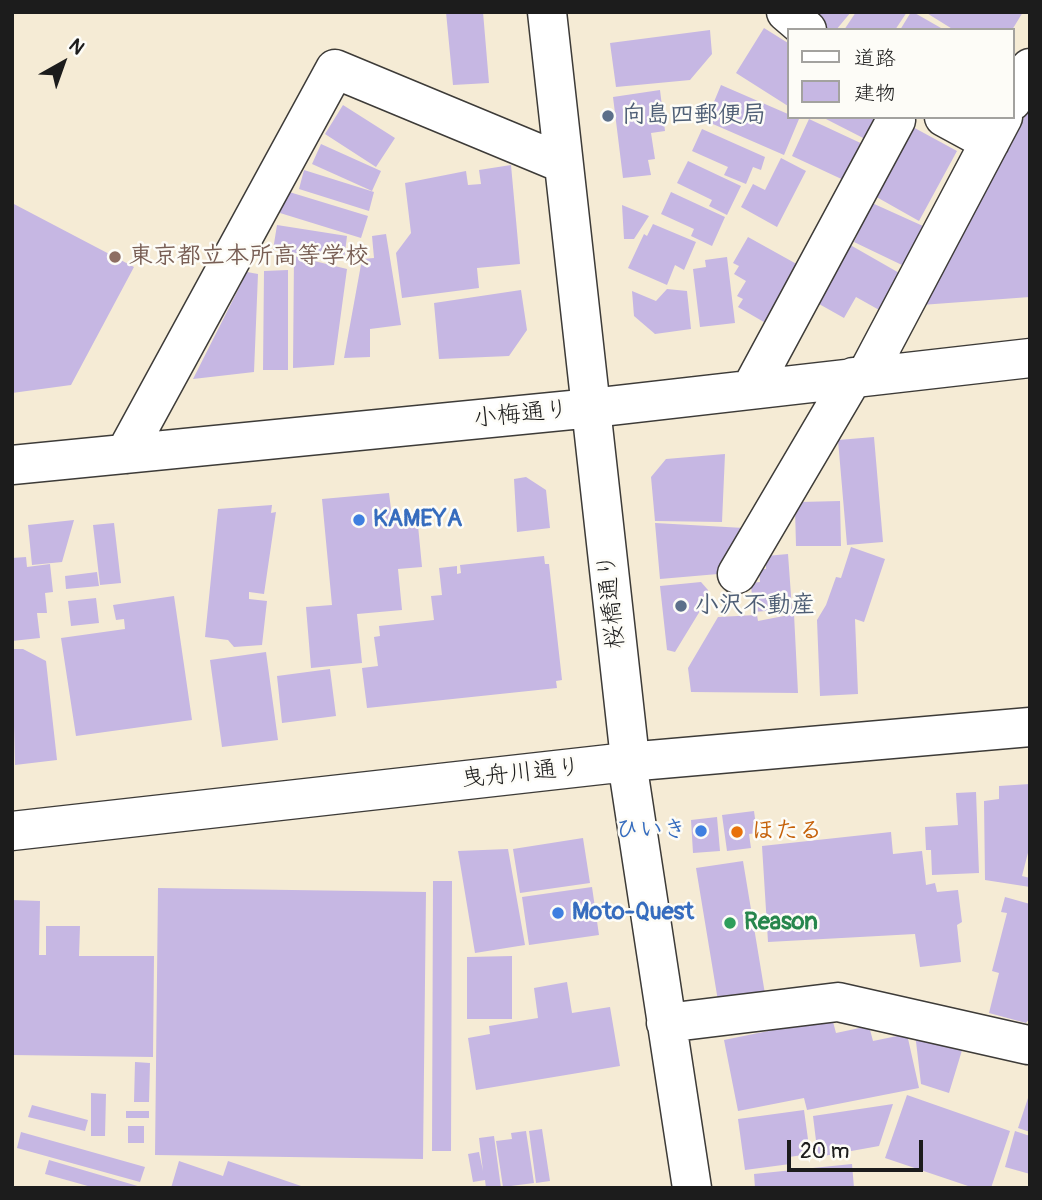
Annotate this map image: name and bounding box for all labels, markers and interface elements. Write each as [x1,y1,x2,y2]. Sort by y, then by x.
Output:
north arrow [28,28,98,98]
legend [786,28,1014,119]
text: N [64,34,89,60]
text: 道路 [854,45,896,72]
text: 建物 [854,80,896,107]
place label: 向島四郵便局 [622,102,766,130]
marker: 向島四郵便局 [600,108,616,124]
place label: 東京都立本所高等学校 [129,243,369,271]
marker: 東京都立本所高等学校 [107,249,123,265]
street label: 小梅通り [472,396,570,434]
place label: KAMEYA [373,506,462,534]
marker: KAMEYA [351,512,367,528]
street label: 桜橋通り [593,552,631,650]
place label: 小沢不動産 [695,592,815,620]
marker: 小沢不動産 [673,598,689,614]
street label: 曳舟川通り [460,753,582,795]
place label: ひいき [615,817,687,845]
place label: ほたる [751,818,823,846]
marker: ひいき [693,823,709,839]
marker: ほたる [729,824,745,840]
place label: Moto-Quest [572,899,694,927]
marker: Moto-Quest [550,905,566,921]
place label: Reason [744,909,818,937]
marker: Reason [722,915,738,931]
scale bar [790,1126,926,1170]
text: 20 m [800,1138,849,1165]

